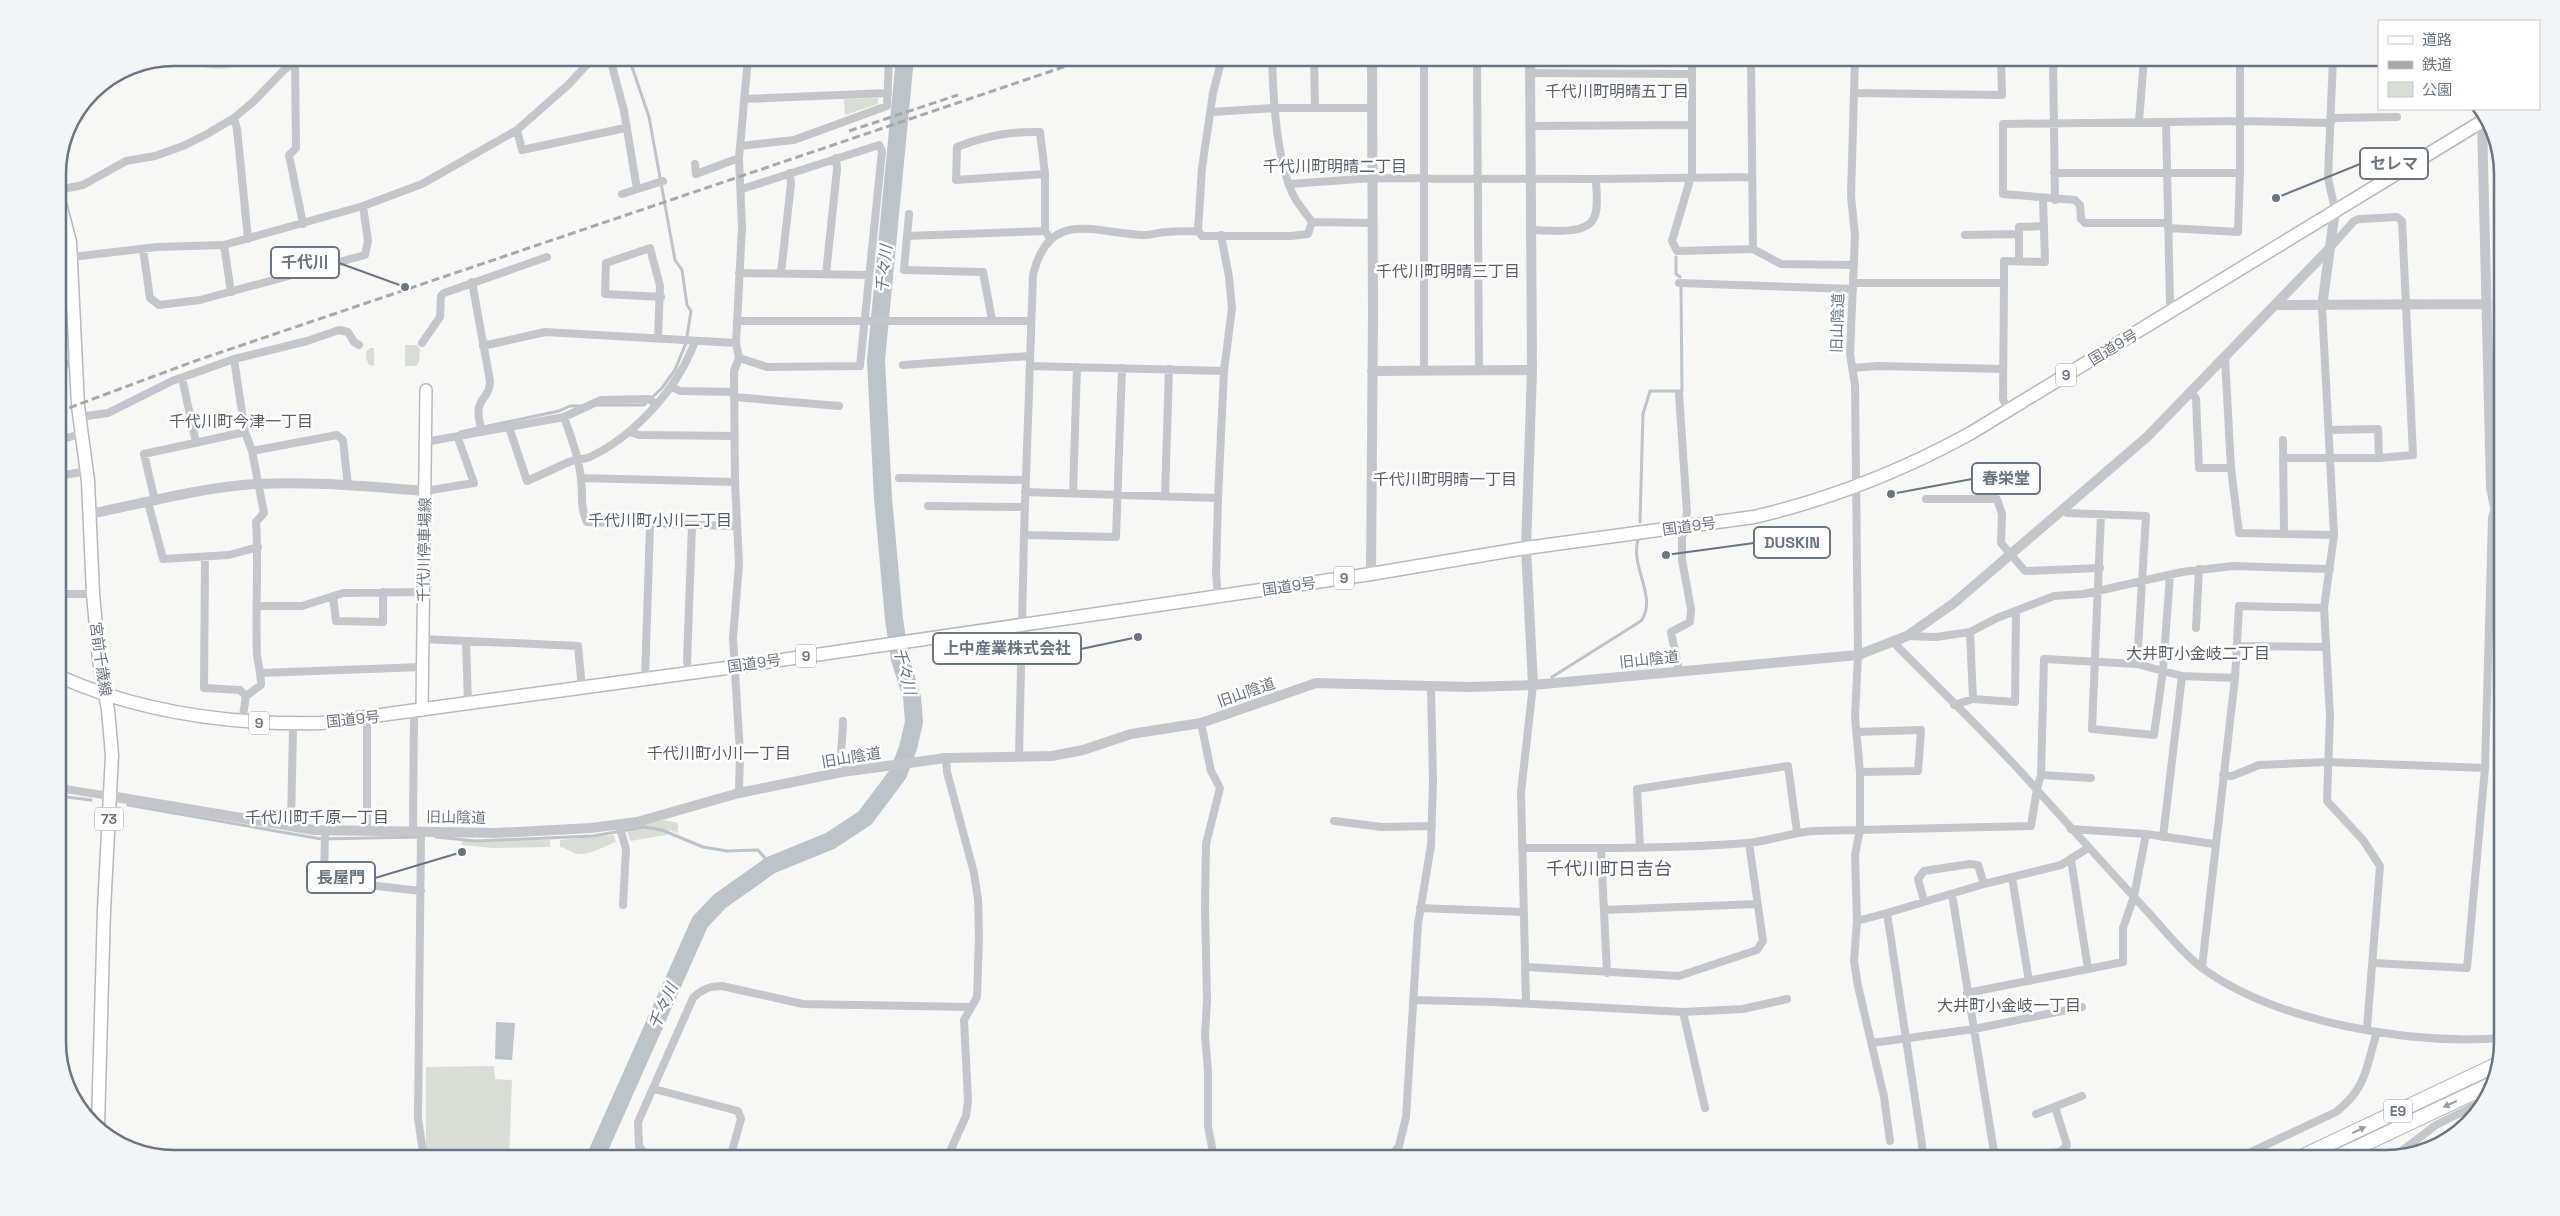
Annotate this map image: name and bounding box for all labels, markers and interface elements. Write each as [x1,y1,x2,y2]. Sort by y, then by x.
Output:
legend [2378,20,2540,110]
text: 道路 [2422,30,2452,49]
text: 鉄道 [2422,55,2452,74]
text: 公園 [2422,80,2452,99]
district label: 千代川町明晴五丁目 [1545,81,1689,102]
callout: セレマ [2360,148,2428,179]
text: セレマ [2370,153,2418,174]
district label: 千代川町明晴二丁目 [1263,156,1407,177]
water label: 千々川 [871,242,897,294]
callout: 千代川 [271,247,339,278]
text: 千代川 [281,252,329,273]
district label: 千代川町明晴三丁目 [1376,261,1520,282]
street label: 旧山陰道 [1826,293,1848,353]
street label: 国道9号 [2085,325,2141,369]
road number: 9 [2056,364,2076,386]
district label: 千代川町今津一丁目 [169,411,313,432]
callout: 春栄堂 [1972,463,2040,494]
text: 春栄堂 [1982,468,2030,489]
district label: 千代川町明晴一丁目 [1373,469,1517,490]
street label: 千代川停車場線 [414,497,434,603]
district label: 千代川町小川二丁目 [588,510,732,531]
street label: 国道9号 [1661,513,1717,539]
callout: DUSKIN [1754,527,1830,558]
text: DUSKIN [1764,532,1820,553]
road number: 9 [1334,566,1354,590]
street label: 国道9号 [1261,573,1317,599]
street label: 宮前千歳線 [86,621,116,697]
callout: 上中産業株式会社 [933,633,1081,664]
text: 上中産業株式会社 [943,638,1071,659]
district label: 大井町小金岐二丁目 [2126,643,2270,664]
road number: 9 [796,644,816,668]
water label: 千々川 [889,645,921,699]
street label: 旧山陰道 [1618,646,1680,672]
street label: 国道9号 [726,650,782,676]
street label: 旧山陰道 [1215,673,1277,711]
street label: 国道9号 [325,707,381,731]
road number: 9 [249,711,269,734]
district label: 千代川町小川一丁目 [647,743,791,764]
street label: 旧山陰道 [820,743,882,771]
district label: 千代川町千原一丁目 [245,807,389,828]
street label: 旧山陰道 [426,807,486,827]
road number: 73 [95,808,123,831]
district label: 千代川町日吉台 [1546,857,1672,880]
callout: 長屋門 [307,862,375,893]
text: 長屋門 [317,867,365,888]
water label: 千々川 [644,978,683,1032]
district label: 大井町小金岐一丁目 [1937,995,2081,1016]
road number: E9 [2384,1100,2412,1122]
one-way arrow [2443,1101,2457,1109]
one-way arrow [2352,1126,2366,1134]

